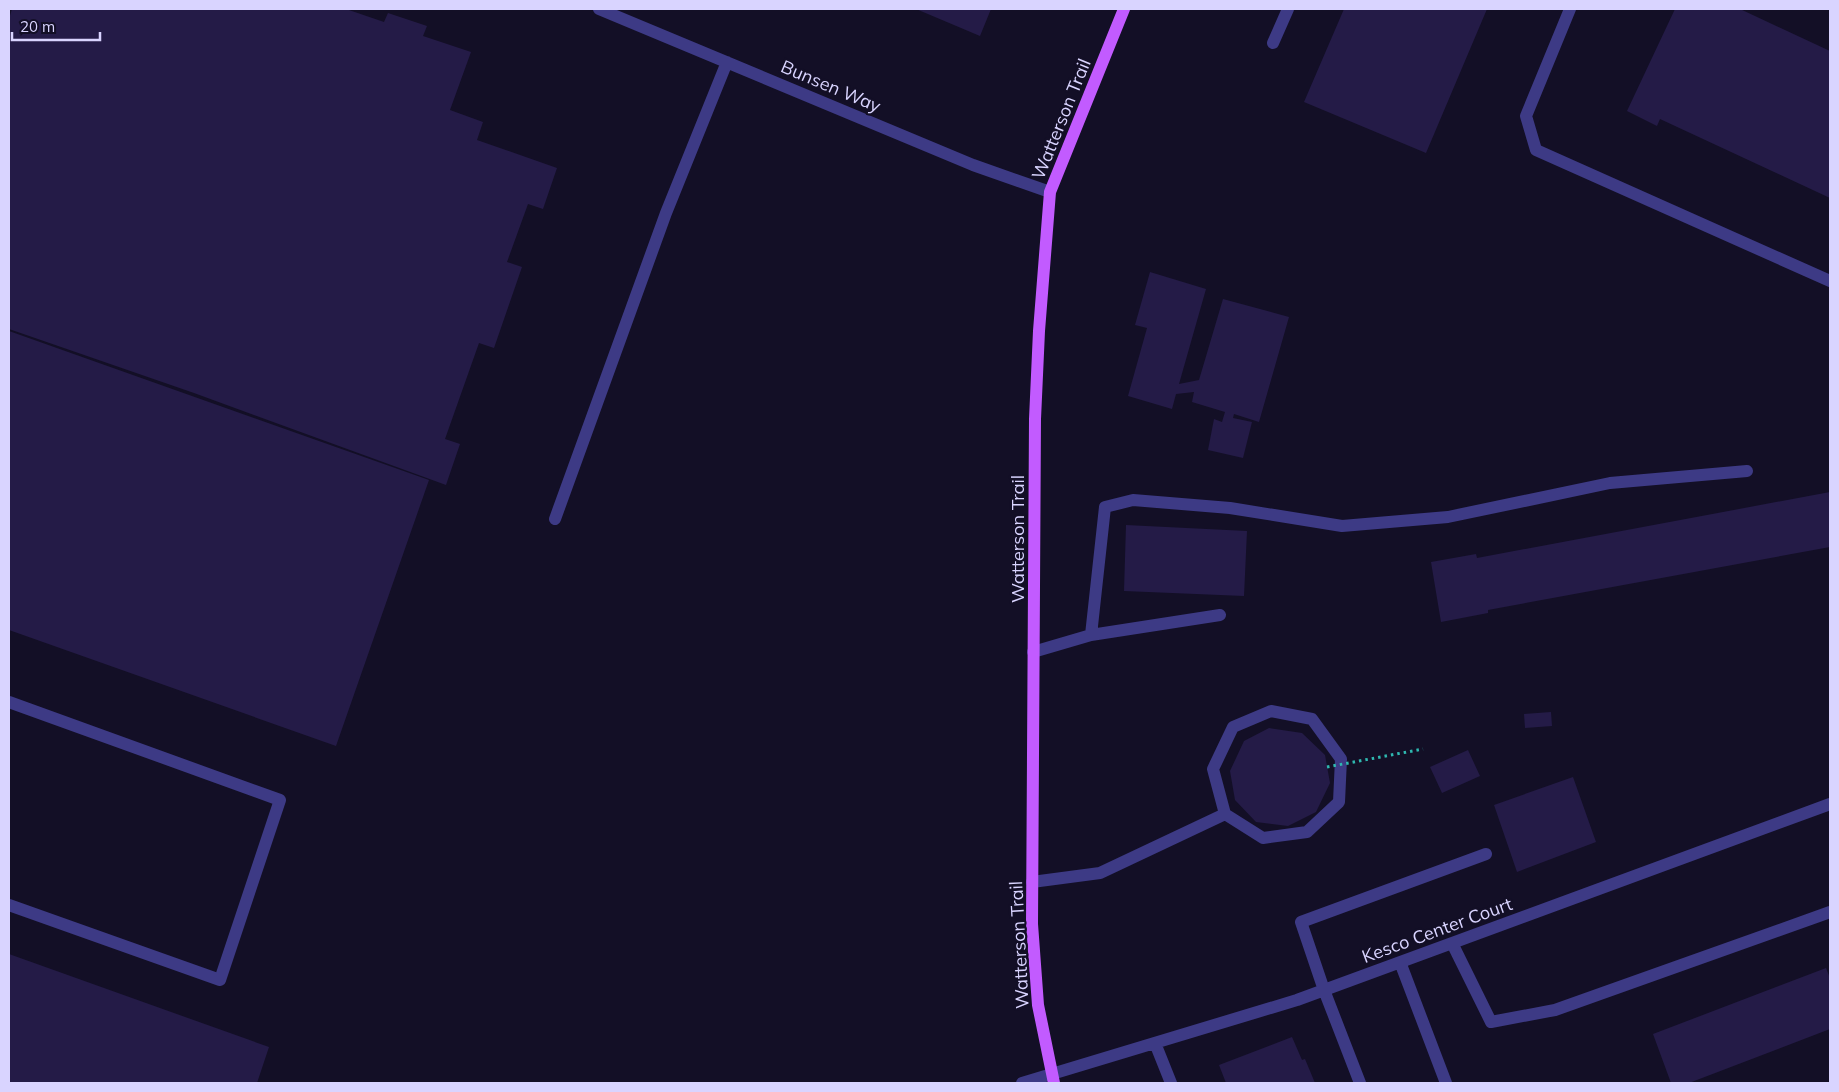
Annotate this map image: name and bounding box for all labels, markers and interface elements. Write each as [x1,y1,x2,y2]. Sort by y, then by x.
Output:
scale bar [12,10,100,42]
text: 20 m [20,17,55,36]
street label: Bunsen Way [778,55,885,118]
street label: Watterson Trail [1026,55,1096,183]
street label: Watterson Trail [1006,475,1029,603]
street label: Watterson Trail [1004,880,1034,1010]
street label: Kesco Center Court [1359,892,1515,968]

